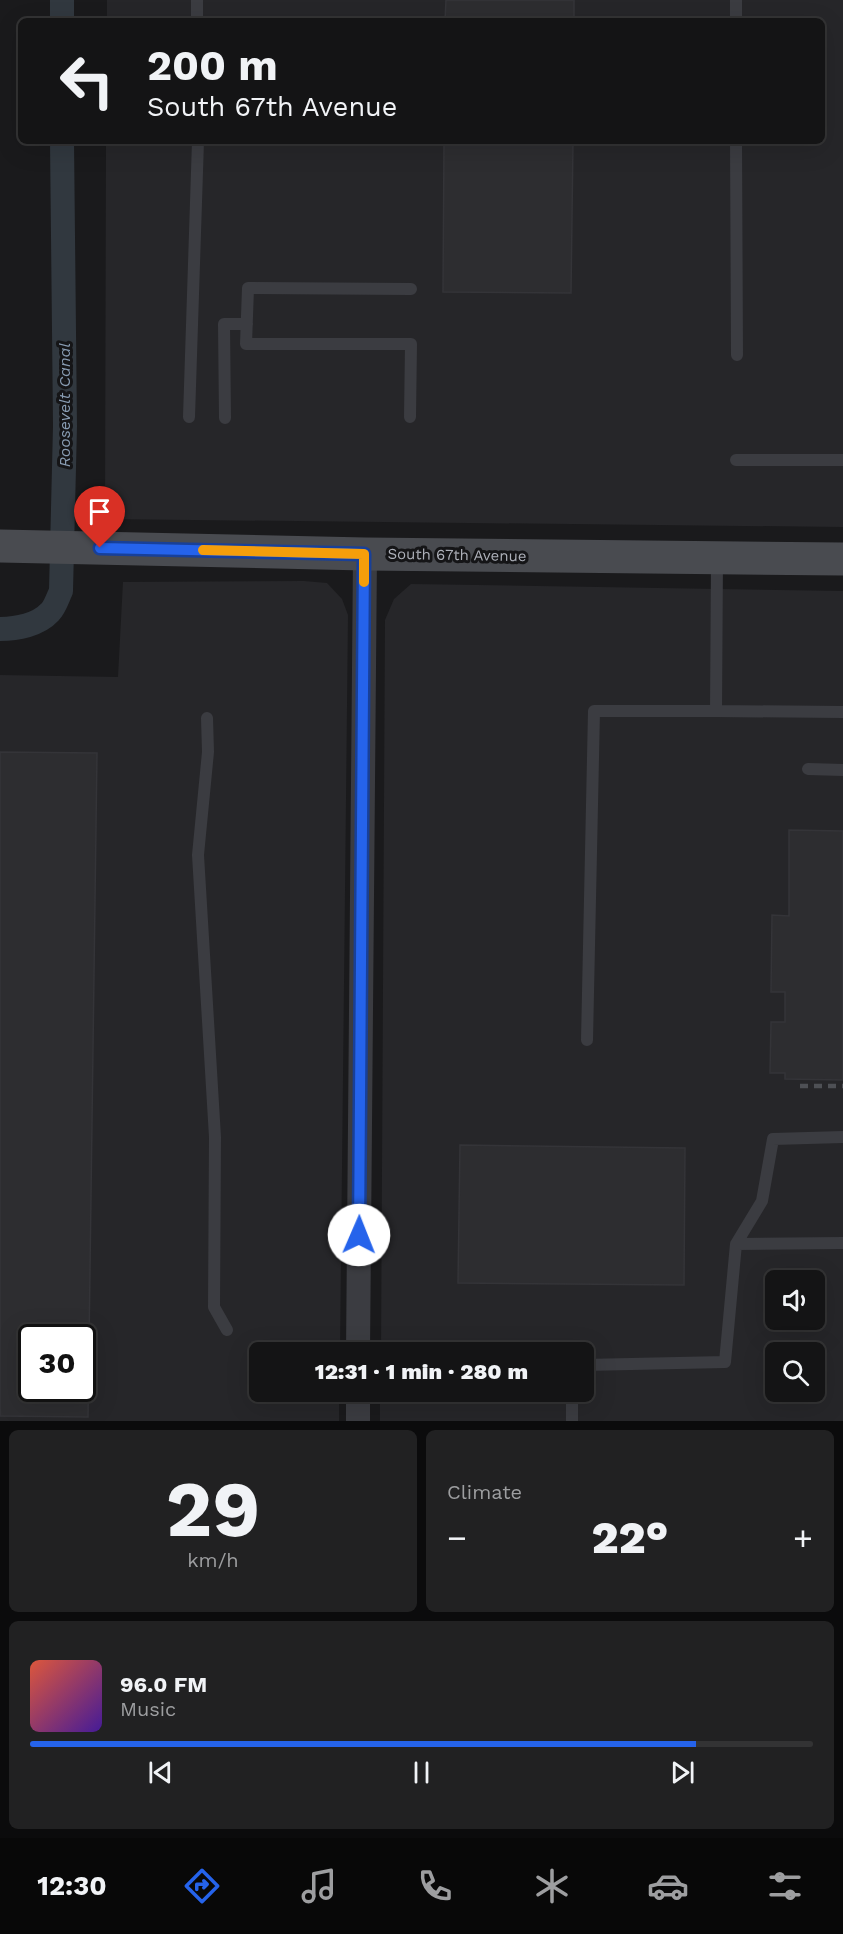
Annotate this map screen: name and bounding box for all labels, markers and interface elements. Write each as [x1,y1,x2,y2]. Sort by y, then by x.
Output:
text: 200 m [147,41,278,90]
icon: left [48,42,126,120]
text: South 67th Avenue [147,91,397,123]
water label: Roosevelt Canal [55,343,74,467]
pin [74,486,125,548]
icon: arrive [83,495,116,528]
street label: South 67th Avenue [387,545,527,565]
position arrow [327,1203,391,1267]
map controls [765,1270,825,1402]
button: sound [765,1270,825,1330]
speed limit sign: 30 [18,1324,96,1402]
button: search [765,1342,825,1402]
text: 12:31 · 1 min · 280 m [315,1359,528,1384]
text: 29 [166,1463,260,1555]
text: Climate [447,1480,522,1504]
text: 22° [592,1511,668,1564]
text: − [447,1518,467,1557]
text: + [793,1518,813,1557]
text: km/h [187,1548,239,1572]
text: 96.0 FM [120,1672,207,1697]
text: Music [120,1697,176,1721]
icon: previous [144,1756,177,1789]
icon: pause [405,1756,438,1789]
icon: next [666,1756,699,1789]
icon: directions [181,1865,223,1907]
icon: music [298,1865,340,1907]
icon: phone [414,1865,456,1907]
icon: climate [531,1865,573,1907]
icon: car [647,1865,689,1907]
icon: filters [764,1865,806,1907]
text: 12:30 [37,1870,107,1902]

